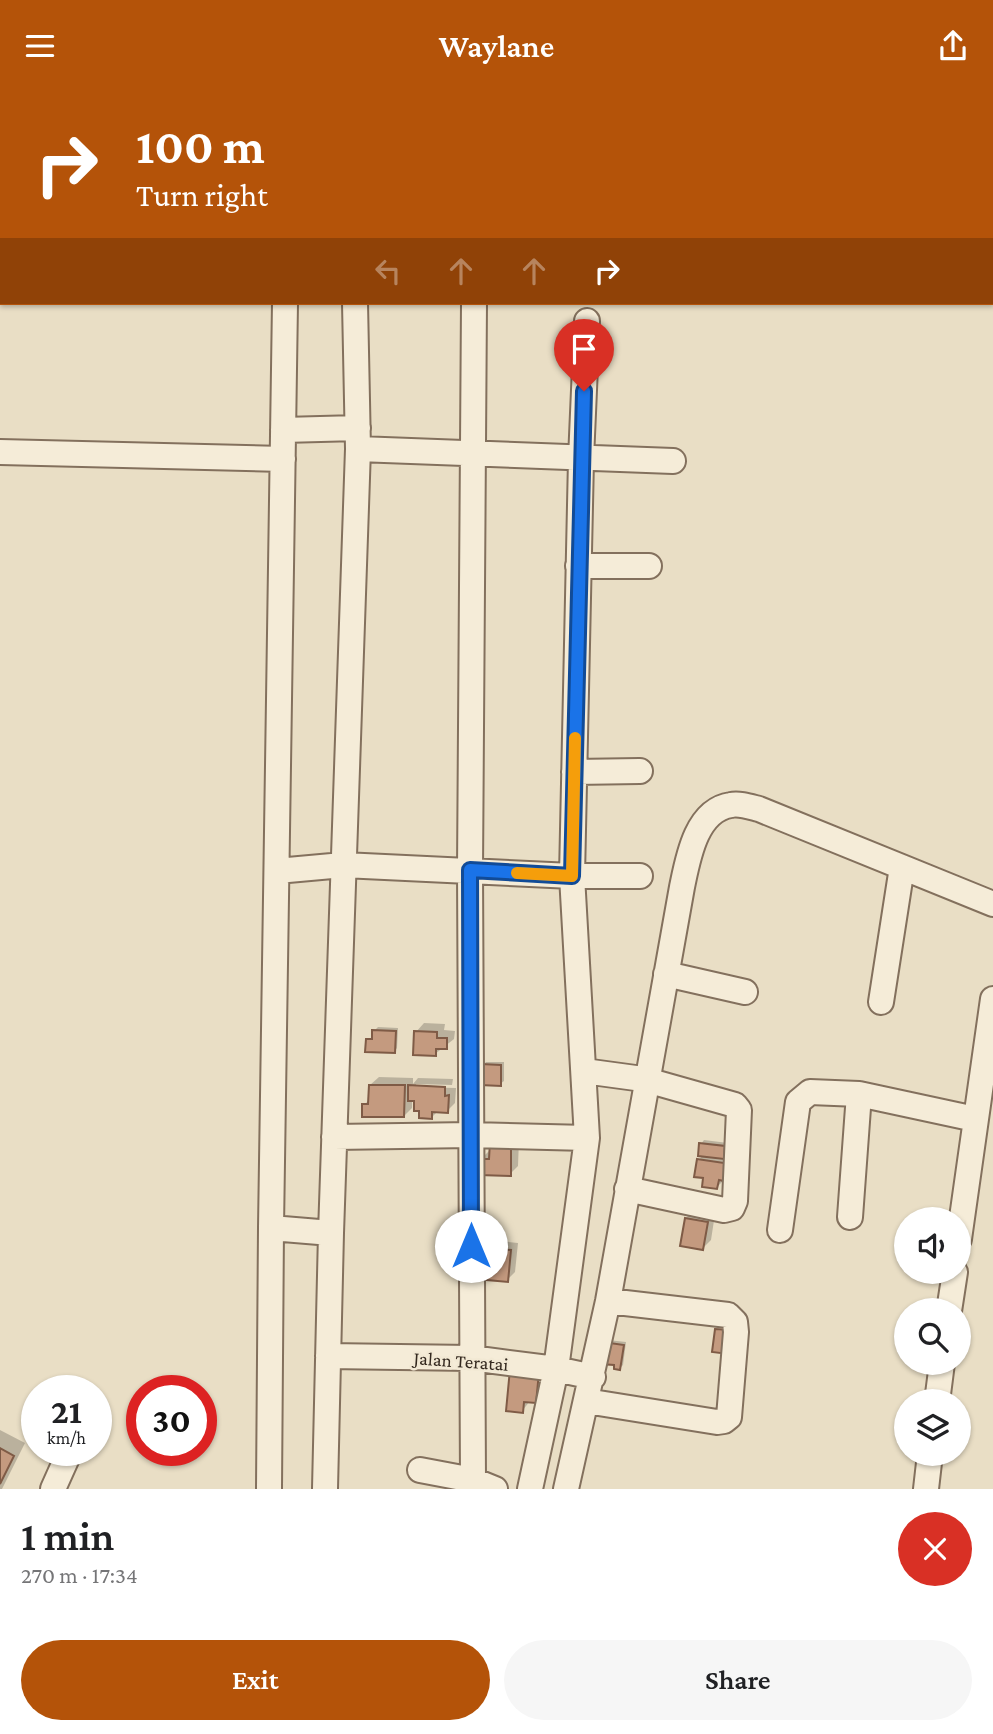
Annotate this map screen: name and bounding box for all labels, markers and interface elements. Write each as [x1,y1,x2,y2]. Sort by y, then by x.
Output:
icon: menu [21,27,59,65]
icon: share [934,27,972,65]
text: Waylane [439,28,554,64]
icon: right [21,119,112,210]
text: 100 m [136,119,265,174]
text: Turn right [136,177,268,213]
icon: left [369,252,407,290]
icon: ahead [442,252,480,290]
icon: ahead [515,252,553,290]
icon: right [588,252,626,290]
pin [554,319,614,391]
icon: arrive [565,330,603,368]
map controls [894,1207,971,1466]
button: sound [894,1207,971,1284]
position arrow [434,1209,508,1283]
button: search [894,1298,971,1375]
street label: Jalan Teratai [411,1347,509,1375]
speed limit sign: 30 [126,1375,217,1466]
button: layers [894,1389,971,1466]
text: 21 [51,1392,82,1431]
text: km/h [47,1428,86,1448]
text: 1 min [21,1512,114,1559]
button: close [898,1512,972,1586]
text: 270 m · 17:34 [21,1562,138,1588]
button: Exit [21,1640,490,1720]
button: Share [504,1640,972,1720]

